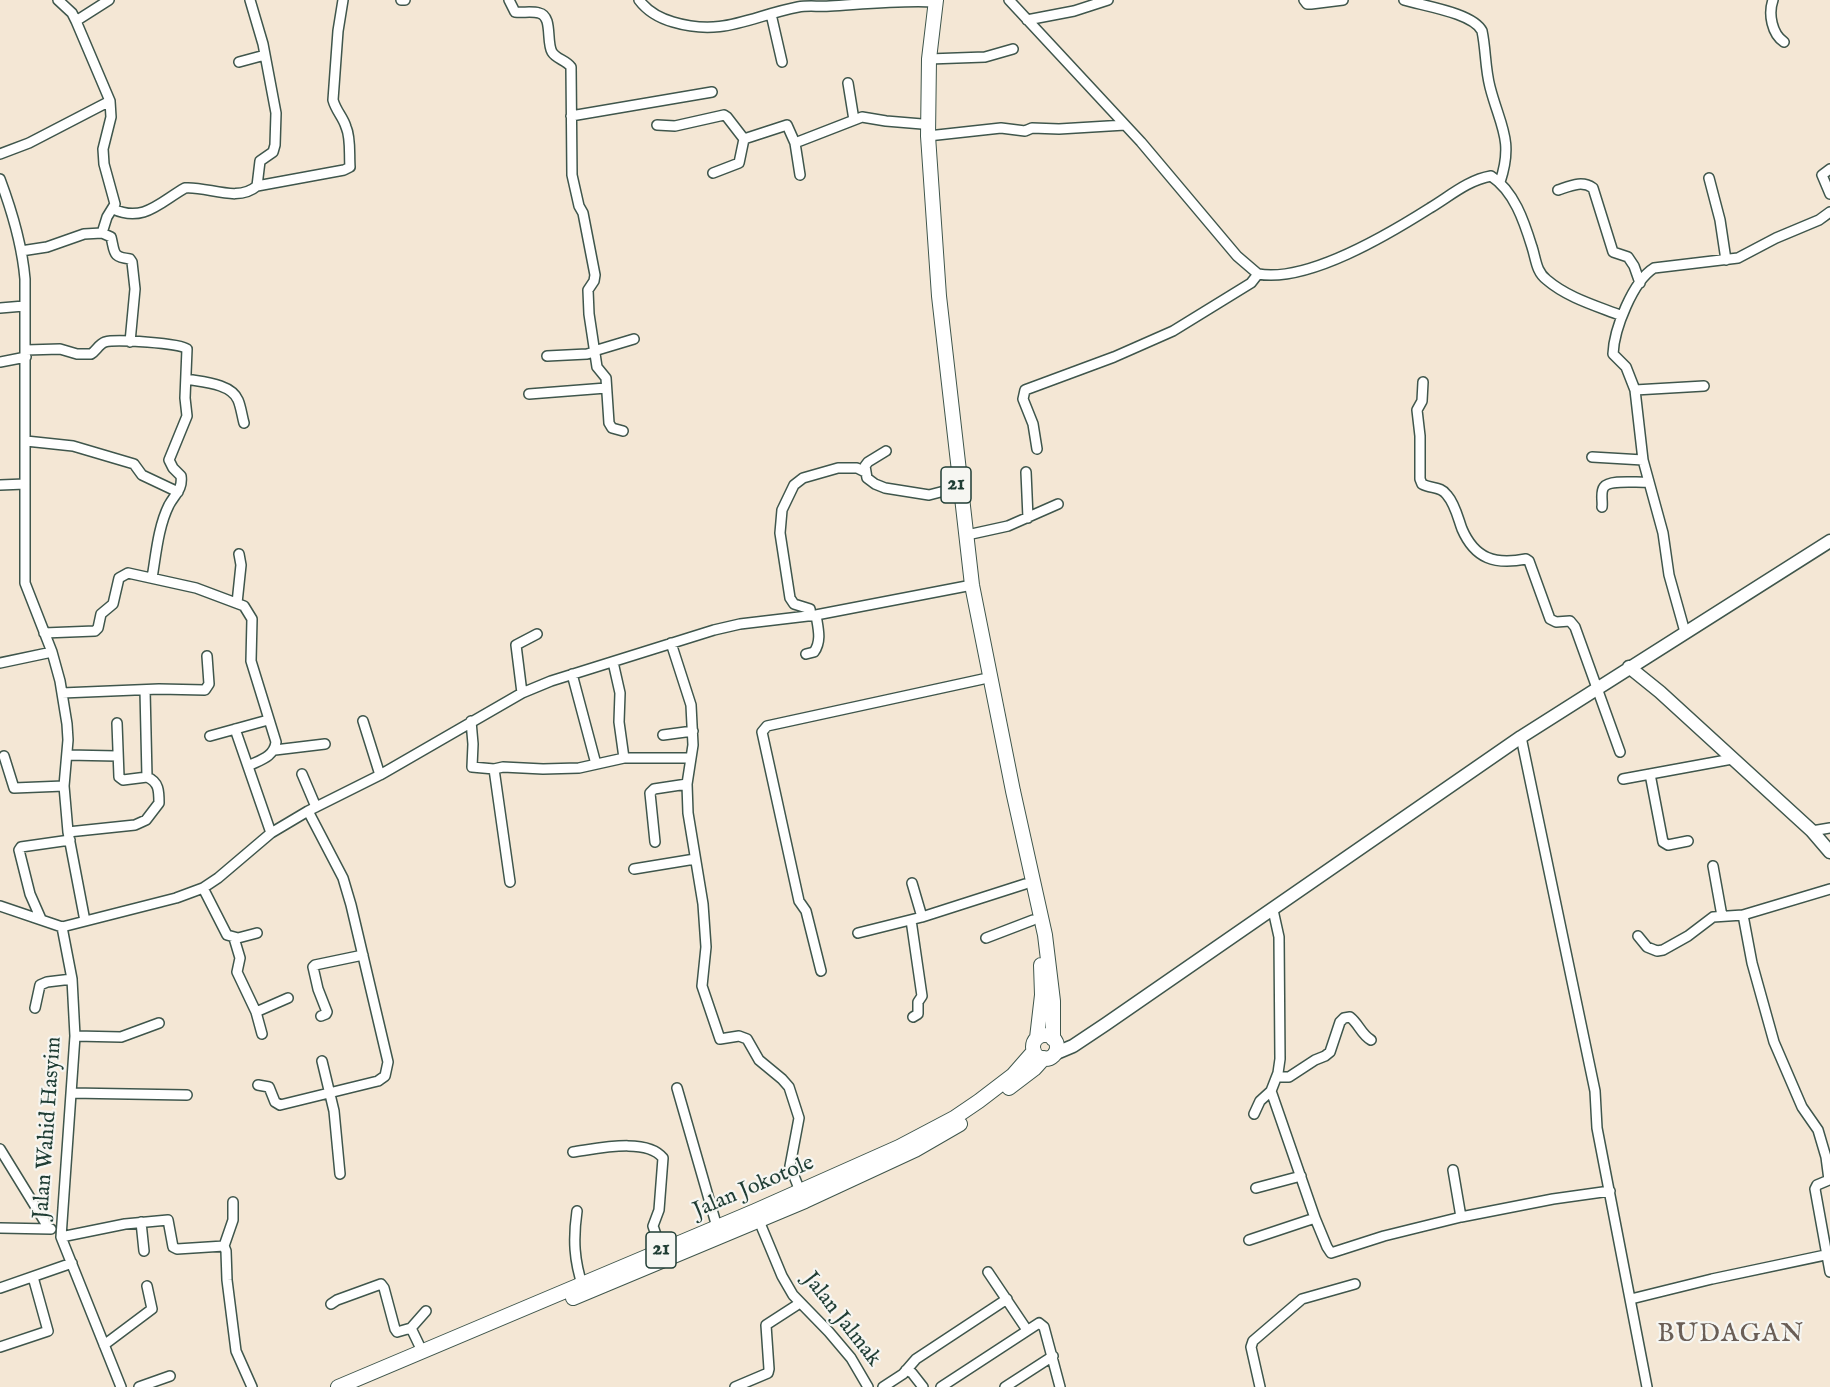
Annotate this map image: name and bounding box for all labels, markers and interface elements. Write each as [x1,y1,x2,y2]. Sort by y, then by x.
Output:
road number: 21 [941,467,971,503]
street label: Jalan Wahid Hasyim [29,1036,69,1220]
street label: Jalan Jokotole [690,1151,818,1225]
road number: 21 [646,1232,676,1268]
street label: Jalan Jalmak [796,1268,886,1372]
district label: BUDAGAN [1657,1320,1805,1352]

